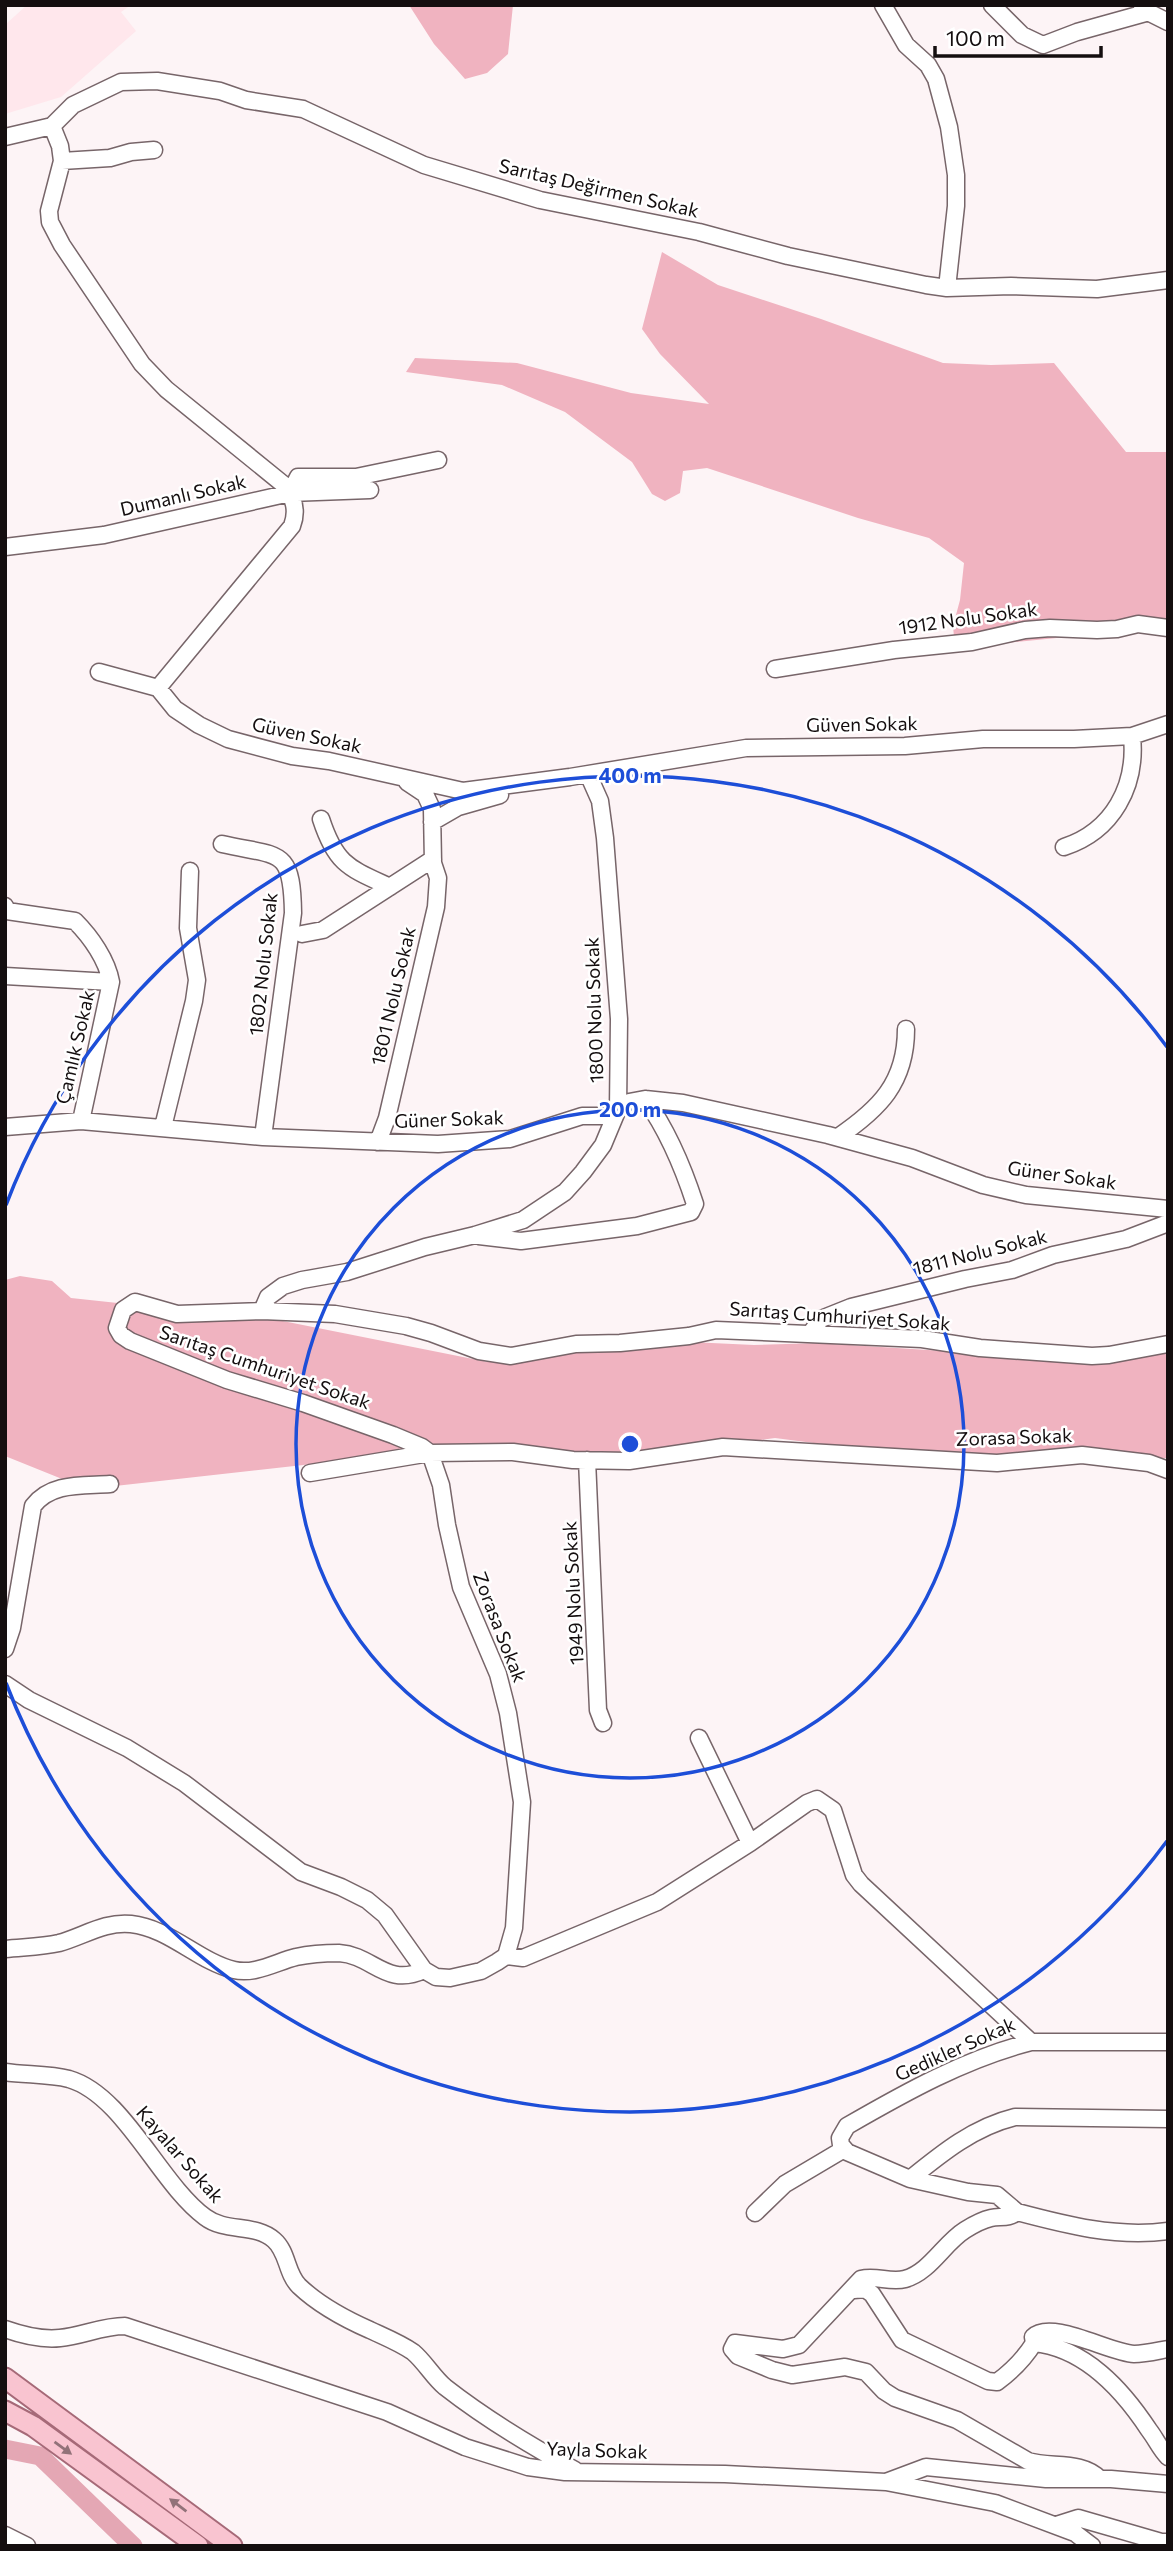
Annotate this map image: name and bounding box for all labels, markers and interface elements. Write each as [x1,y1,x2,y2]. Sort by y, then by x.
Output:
scale bar [935,14,1101,58]
text: 100 m [946,25,1005,50]
street label: Sarıtaş Değirmen Sokak [497,153,701,222]
street label: Dumanlı Sokak [118,469,248,520]
street label: 1912 Nolu Sokak [897,596,1039,639]
street label: Güven Sokak [806,711,918,736]
street label: Güven Sokak [250,712,364,757]
text: 400 m [598,762,662,787]
street label: 1802 Nolu Sokak [244,891,281,1037]
street label: 1801 Nolu Sokak [365,924,420,1067]
street label: 1800 Nolu Sokak [579,937,608,1083]
street label: Çamlık Sokak [50,988,99,1106]
text: 200 m [599,1096,661,1121]
street label: Güner Sokak [394,1105,504,1132]
street label: Güner Sokak [1006,1155,1118,1194]
street label: 1811 Nolu Sokak [910,1224,1049,1279]
street label: Sarıtaş Cumhuriyet Sokak [729,1296,951,1335]
street label: Sarıtaş Cumhuriyet Sokak [157,1320,374,1413]
street label: Zorasa Sokak [955,1423,1073,1450]
centre of rings [618,1432,642,1456]
street label: 1949 Nolu Sokak [557,1521,588,1666]
street label: Zorasa Sokak [469,1568,532,1685]
street label: Gedikler Sokak [891,2012,1018,2085]
street label: Kayalar Sokak [132,2100,229,2207]
street label: Yayla Sokak [546,2436,648,2463]
one-way arrow [54,2441,72,2455]
one-way arrow [168,2498,187,2512]

